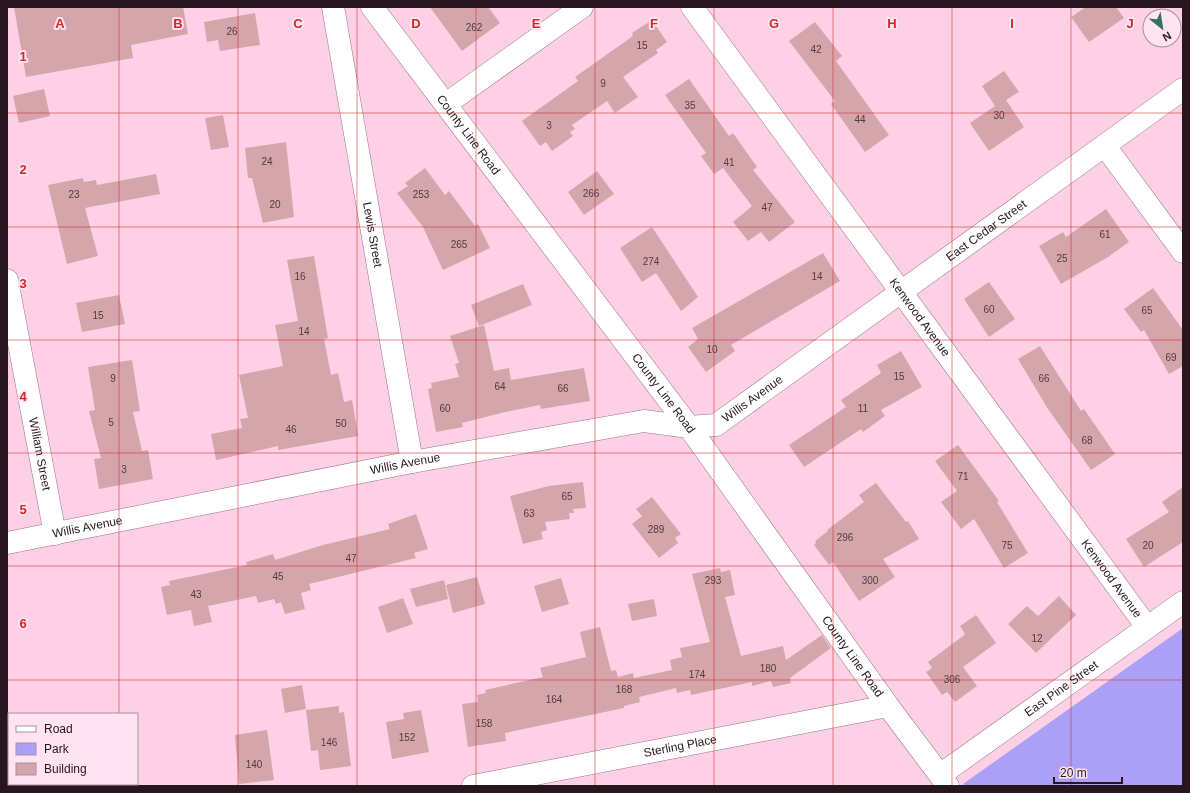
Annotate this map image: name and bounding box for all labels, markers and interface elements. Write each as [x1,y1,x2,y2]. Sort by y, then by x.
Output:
north arrow [1142,8,1182,48]
text: A [55,16,65,31]
text: B [173,16,183,31]
text: C [293,16,303,31]
text: D [411,16,421,31]
text: E [532,16,541,31]
text: F [650,16,658,31]
text: G [769,16,779,31]
text: H [887,16,897,31]
text: I [1010,16,1014,31]
text: J [1126,16,1134,31]
house number: 262 [466,22,483,33]
house number: 26 [226,26,238,37]
text: N [1161,29,1173,44]
house number: 15 [636,40,648,51]
house number: 42 [810,44,822,55]
text: 1 [19,49,27,64]
house number: 9 [600,78,606,89]
street label: County Line Road [434,92,503,177]
house number: 35 [684,100,696,111]
house number: 30 [993,110,1005,121]
house number: 44 [854,114,866,125]
house number: 3 [546,120,552,131]
house number: 24 [261,156,273,167]
house number: 41 [723,157,735,168]
text: 2 [19,162,27,177]
house number: 266 [583,188,600,199]
house number: 23 [68,189,80,200]
house number: 253 [413,189,430,200]
street label: East Cedar Street [943,197,1030,264]
house number: 20 [269,199,281,210]
street label: Lewis Street [360,201,385,269]
house number: 47 [761,202,773,213]
house number: 61 [1099,229,1111,240]
house number: 265 [451,239,468,250]
house number: 25 [1056,253,1068,264]
house number: 274 [643,256,660,267]
house number: 16 [294,271,306,282]
house number: 14 [811,271,823,282]
text: 3 [19,276,27,291]
street label: Kenwood Avenue [887,276,953,359]
house number: 60 [983,304,995,315]
house number: 65 [1141,305,1153,316]
house number: 15 [92,310,104,321]
house number: 14 [298,326,310,337]
house number: 10 [706,344,718,355]
street label: County Line Road [629,351,698,436]
house number: 69 [1165,352,1177,363]
house number: 15 [893,371,905,382]
street label: Willis Avenue [719,372,786,425]
house number: 9 [110,373,116,384]
house number: 66 [1038,373,1050,384]
house number: 64 [494,381,506,392]
house number: 66 [557,383,569,394]
text: 4 [19,389,27,404]
house number: 60 [439,403,451,414]
house number: 11 [858,403,869,414]
street label: William Street [26,416,54,492]
house number: 5 [108,417,114,428]
house number: 50 [335,418,347,429]
house number: 46 [285,424,297,435]
house number: 68 [1081,435,1093,446]
street label: Willis Avenue [369,450,442,477]
house number: 3 [121,464,127,475]
house number: 71 [957,471,969,482]
house number: 65 [561,491,573,502]
text: 5 [19,502,27,517]
house number: 63 [523,508,535,519]
street label: Willis Avenue [51,513,124,541]
house number: 289 [648,524,665,535]
house number: 296 [837,532,854,543]
street label: Kenwood Avenue [1078,537,1145,621]
house number: 75 [1001,540,1013,551]
house number: 20 [1142,540,1154,551]
house number: 47 [345,553,357,564]
house number: 45 [272,571,284,582]
house number: 293 [705,575,722,586]
house number: 300 [862,575,879,586]
house number: 43 [190,589,202,600]
street label: County Line Road [819,613,886,700]
text: 6 [19,616,27,631]
house number: 12 [1031,633,1043,644]
street label: East Pine Street [1022,657,1101,719]
house number: 180 [760,663,777,674]
house number: 174 [689,669,706,680]
house number: 306 [944,674,961,685]
house number: 168 [616,684,633,695]
house number: 164 [546,694,563,705]
legend [8,713,138,785]
house number: 158 [476,718,493,729]
text: Road [44,722,73,736]
house number: 152 [399,732,416,743]
street label: Sterling Place [642,732,718,760]
house number: 146 [321,737,338,748]
text: Park [44,742,70,756]
house number: 140 [246,759,263,770]
scale bar [1054,759,1122,785]
text: Building [44,762,87,776]
text: 20 m [1060,766,1087,780]

